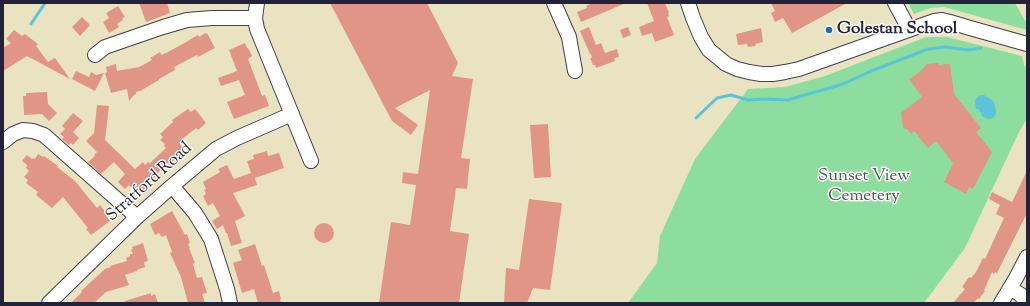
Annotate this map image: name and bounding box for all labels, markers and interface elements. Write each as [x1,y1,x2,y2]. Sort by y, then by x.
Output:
place label: Golestan School [837,20,957,40]
marker: Golestan School [824,25,834,35]
street label: Stratford Road [103,139,197,227]
park label: Sunset View Cemetery [818,167,910,207]

